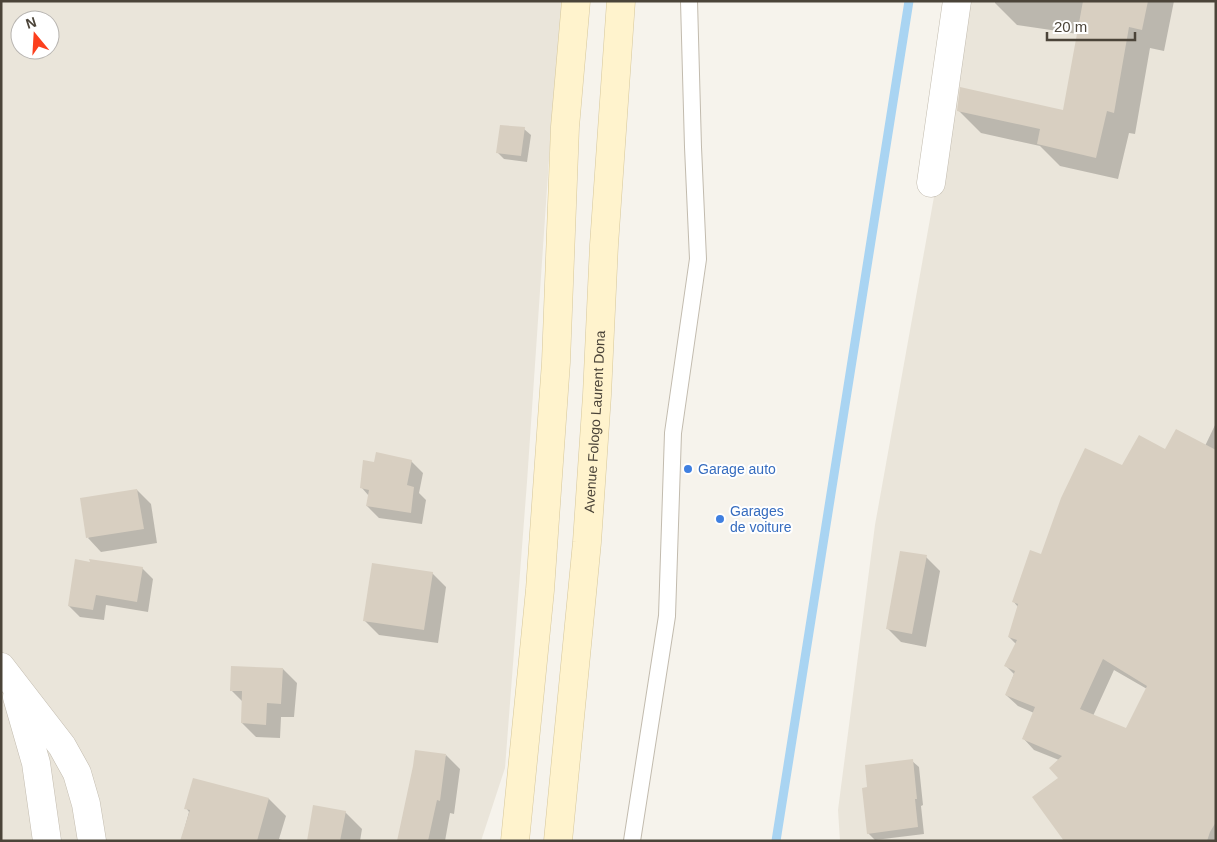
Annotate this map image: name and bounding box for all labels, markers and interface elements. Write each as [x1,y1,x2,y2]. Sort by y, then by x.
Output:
north arrow [10,10,60,60]
scale bar [1047,10,1134,42]
text: N [24,13,38,32]
text: 20 m [1054,18,1087,35]
street label: Avenue Fologo Laurent Dona [581,330,608,513]
place label: Garage auto [698,461,776,477]
marker: Garage auto [682,463,694,475]
place label: Garages de voiture [730,503,792,535]
marker: Garages de voiture [714,513,726,525]

